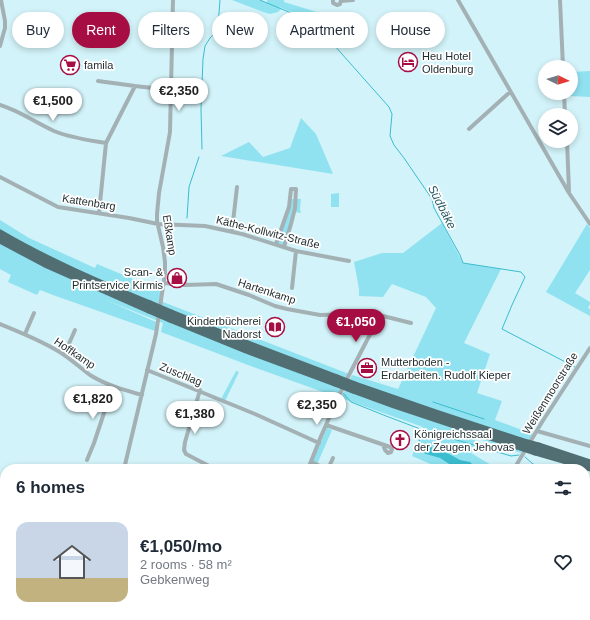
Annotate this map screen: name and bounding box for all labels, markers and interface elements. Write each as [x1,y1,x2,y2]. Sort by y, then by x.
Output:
chip: Buy [12,12,64,48]
chip: Rent [72,12,130,48]
chip: Filters [138,12,204,48]
chip: New [212,12,268,48]
chip: Apartment [276,12,368,48]
chip: House [376,12,445,48]
place label: Heu Hotel Oldenburg [422,50,473,75]
hotel icon: Heu Hotel Oldenburg [397,51,419,73]
supermarket icon: famila [59,54,81,76]
place label: famila [84,59,114,71]
north arrow [538,60,578,100]
map controls [538,60,578,148]
pin: €2,350 [146,78,212,112]
text: €2,350 [159,83,199,98]
pin: €1,500 [20,88,86,122]
text: €1,500 [33,93,73,108]
button: layers [538,108,578,148]
water label: Südbäke [425,183,459,232]
street label: Kattenbarg [61,192,117,212]
street label: Käthe-Kollwitz-Straße [215,213,321,251]
street label: Eßkamp [161,214,179,256]
place label: Scan- & Printservice Kirmis [72,266,164,291]
shop icon: Scan- & Printservice Kirmis [166,267,188,289]
street label: Hartenkamp [237,276,297,306]
pin: €1,050 [323,309,389,343]
text: €1,050 [336,314,376,329]
place label: Kinderbücherei Nadorst [187,315,261,340]
library icon: Kinderbücherei Nadorst [264,316,286,338]
street label: Hoffkamp [52,335,98,371]
street label: Weißenmoorstraße [520,350,580,436]
place label: Mutterboden - Erdarbeiten. Rudolf Kieper [381,356,511,381]
office icon: Mutterboden - Erdarbeiten. Rudolf Kieper [356,357,378,379]
street label: Zuschlag [158,360,204,388]
pin: €1,820 [60,386,126,420]
text: €1,820 [73,391,113,406]
pin: €2,350 [284,392,350,426]
text: €2,350 [297,397,337,412]
pin: €1,380 [162,401,228,435]
text: €1,380 [175,406,215,421]
place label: Königreichssaal der Zeugen Jehovas [414,428,515,453]
church icon: Königreichssaal der Zeugen Jehovas [389,429,411,451]
icon: filters [552,477,574,499]
text: 6 homes [16,478,85,497]
text: €1,050/mo [140,537,222,556]
icon: home [48,538,96,586]
icon: heart [552,551,574,573]
text: 2 rooms · 58 m² [140,557,232,572]
text: Gebkenweg [140,572,209,587]

